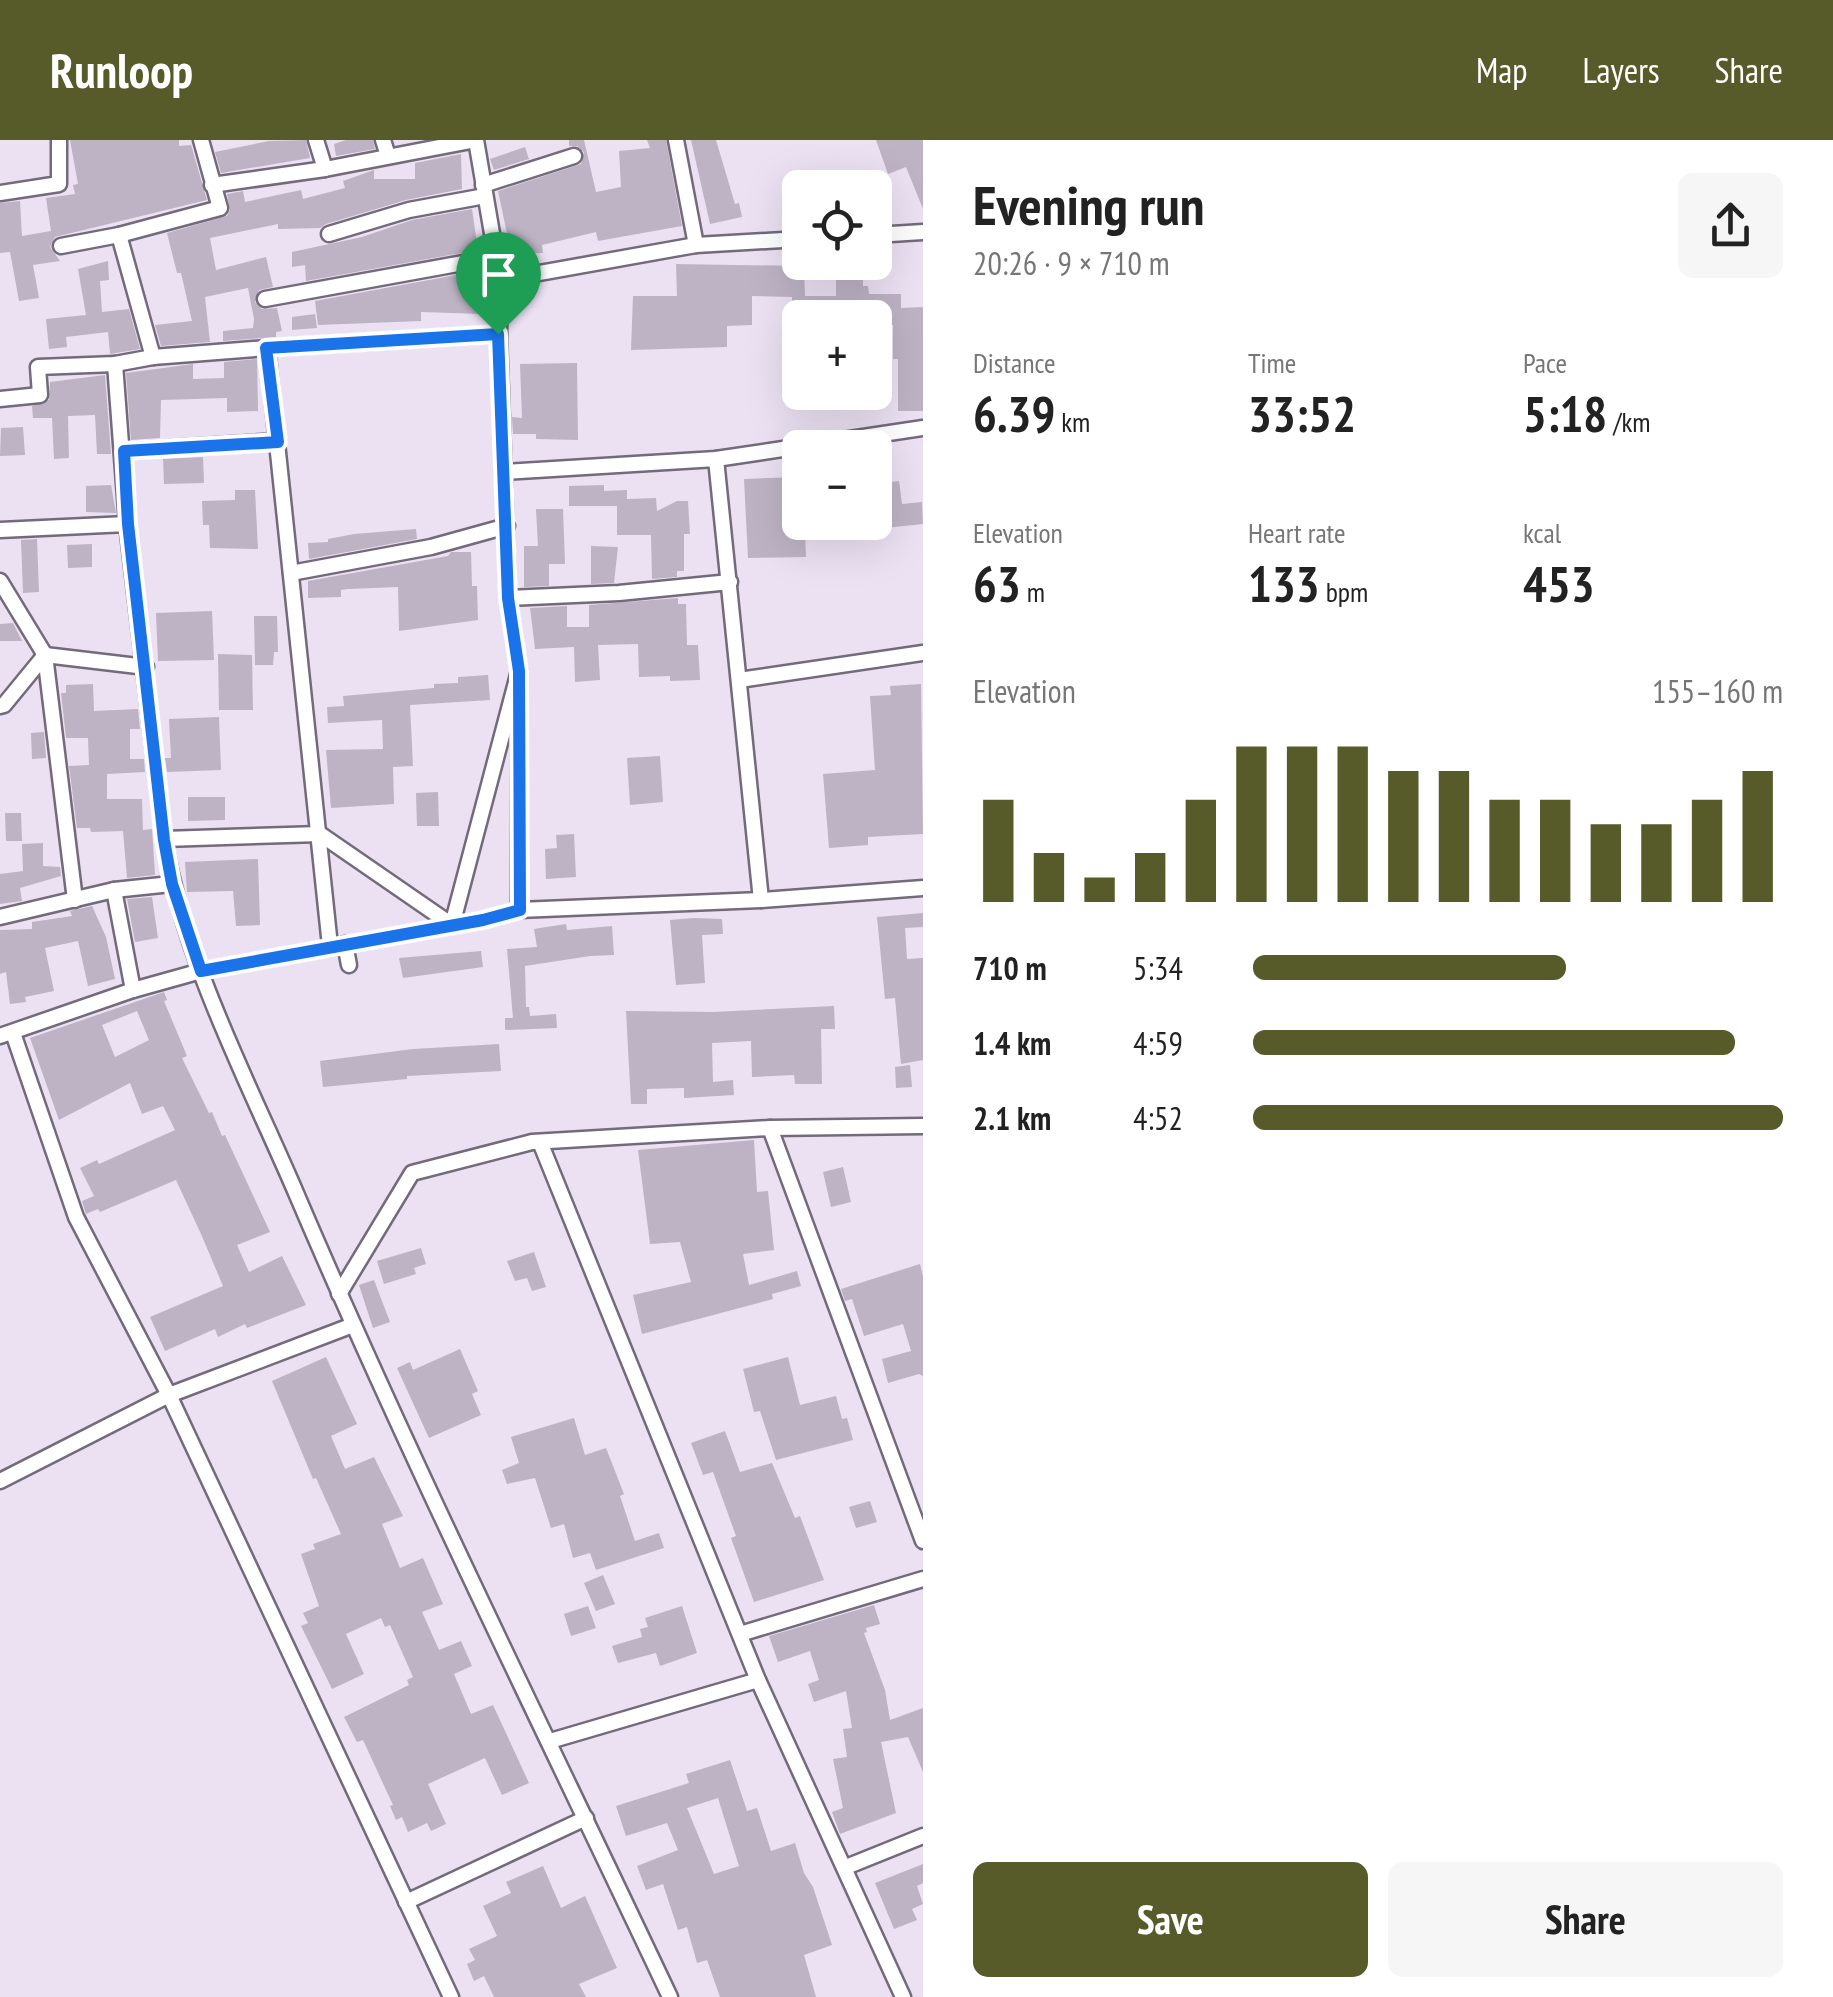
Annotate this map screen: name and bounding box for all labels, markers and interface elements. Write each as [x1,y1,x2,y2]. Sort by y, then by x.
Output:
text: Runloop [50,39,193,101]
text: Map [1476,47,1527,93]
text: Layers [1582,47,1660,93]
text: Share [1715,47,1783,93]
text: Evening run [973,169,1205,240]
map controls [782,170,892,540]
button: locate [782,170,892,280]
button: share [1678,173,1783,278]
pin [456,232,541,335]
text: 20:26 · 9 × 710 m [973,242,1170,284]
icon: arrive [471,247,526,302]
button: + [782,300,892,410]
text: Distance [973,344,1056,381]
text: Time [1248,344,1296,381]
text: Pace [1523,344,1567,381]
text: 6.39 [973,381,1055,446]
text: 33:52 [1248,381,1356,446]
text: 5:18 [1523,381,1607,446]
text: km [1055,403,1090,440]
text: /km [1607,403,1651,440]
button: − [782,430,892,540]
text: Elevation [973,514,1063,551]
text: Heart rate [1248,514,1346,551]
text: kcal [1523,514,1561,551]
text: 63 [973,551,1021,616]
text: 133 [1248,551,1320,616]
text: 453 [1523,551,1595,616]
text: m [1021,573,1045,610]
text: bpm [1320,573,1368,610]
text: Elevation [973,670,1076,712]
text: 155–160 m [1652,670,1783,712]
text: 710 m [973,947,1047,989]
text: 5:34 [1133,947,1183,989]
text: 1.4 km [973,1022,1051,1064]
text: 4:59 [1133,1022,1183,1064]
text: 2.1 km [973,1097,1051,1139]
text: 4:52 [1133,1097,1183,1139]
button: Save [973,1862,1368,1977]
button: Share [1388,1862,1783,1977]

